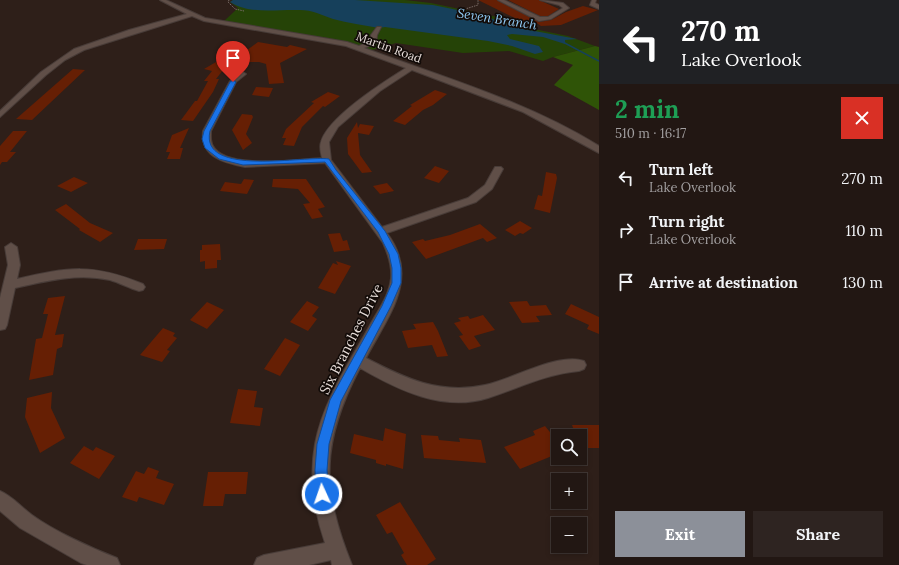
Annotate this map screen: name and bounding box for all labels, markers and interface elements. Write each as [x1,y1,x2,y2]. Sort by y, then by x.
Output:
water label: Seven Branch [456,4,539,34]
text: 270 m [681,13,760,49]
icon: left [615,16,667,68]
street label: Martin Road [354,28,424,66]
pin [216,41,250,82]
icon: arrive [222,47,244,69]
text: Lake Overlook [681,48,802,71]
text: 2 min [615,94,679,125]
button: close [841,97,883,139]
text: 510 m · 16:17 [615,125,686,142]
text: Turn left [649,160,713,179]
icon: left [615,167,637,189]
text: 270 m [841,169,883,188]
text: Lake Overlook [649,179,736,196]
text: Turn right [649,212,725,231]
icon: right [615,219,637,241]
text: 110 m [845,221,883,240]
text: Lake Overlook [649,231,736,248]
icon: arrive [615,271,637,293]
text: Arrive at destination [649,273,798,292]
text: 130 m [843,273,883,292]
street label: Six Branches Drive [315,280,387,397]
map controls [551,429,587,553]
button: search [551,429,587,465]
position arrow [301,473,343,515]
button: + [551,473,587,509]
button: Exit [615,511,745,557]
button: Share [753,511,883,557]
button: − [551,517,587,553]

